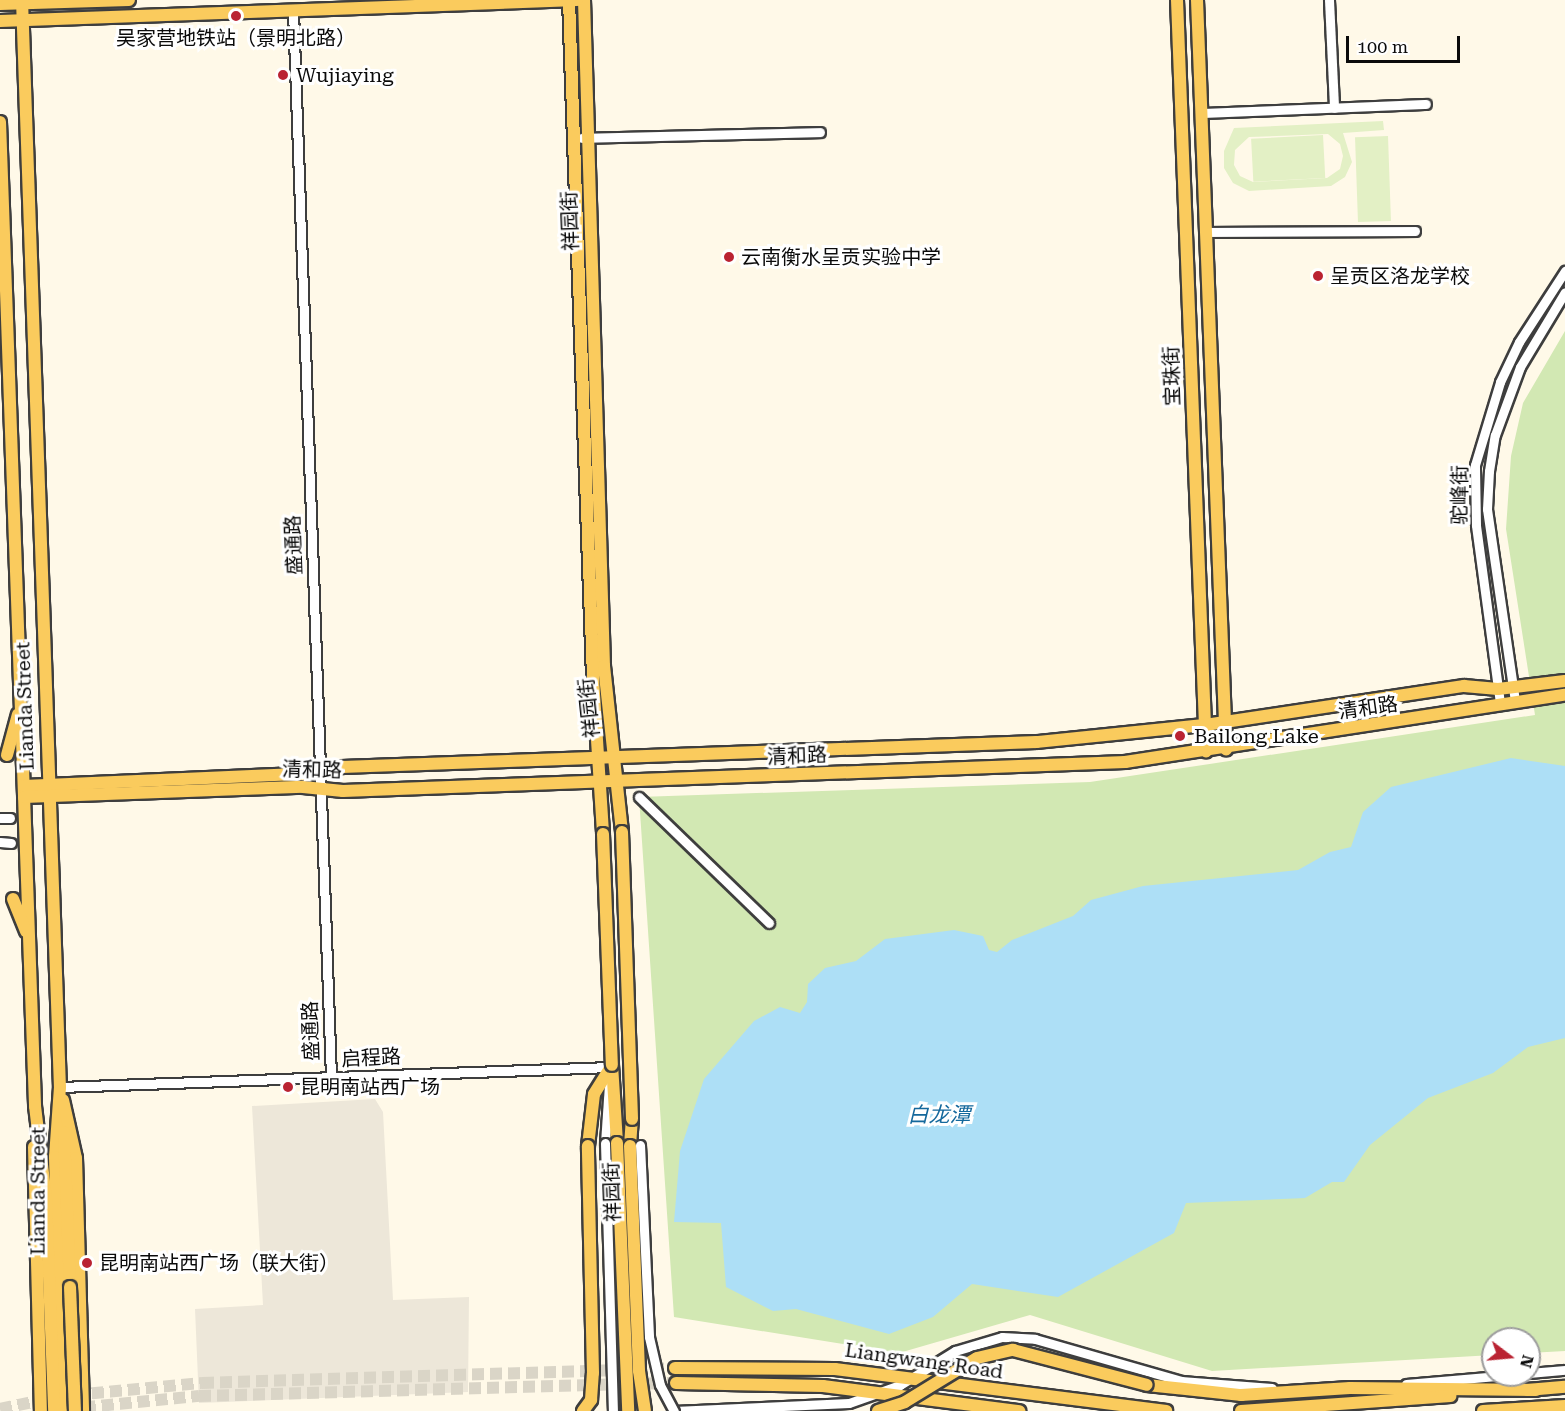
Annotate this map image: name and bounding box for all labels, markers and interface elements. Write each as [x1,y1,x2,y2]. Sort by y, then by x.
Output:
marker: 吴家营地铁站（景明北路） [229,9,243,23]
scale bar [1349,24,1463,62]
place label: 吴家营地铁站（景明北路） [116,26,356,50]
text: 100 m [1357,36,1408,57]
place label: Wujiaying [296,63,394,87]
marker: Wujiaying [274,66,292,84]
street label: 祥园街 [557,191,583,251]
place label: 云南衡水呈贡实验中学 [741,245,941,269]
marker: 云南衡水呈贡实验中学 [722,250,736,264]
place label: 呈贡区洛龙学校 [1330,264,1470,288]
marker: 呈贡区洛龙学校 [1311,269,1325,283]
street label: 宝珠街 [1159,346,1185,406]
street label: 驼峰街 [1448,465,1472,525]
street label: 盛通路 [281,515,307,575]
street label: Lianda Street [11,641,39,771]
street label: 祥园街 [574,677,604,739]
street label: 清和路 [1337,692,1399,724]
place label: Bailong Lake [1194,724,1319,748]
marker: Bailong Lake [1171,727,1189,745]
street label: 清和路 [767,743,827,769]
street label: 清和路 [282,757,342,783]
street label: 盛通路 [298,1001,324,1061]
street label: 启程路 [340,1044,402,1072]
place label: 昆明南站西广场 [300,1075,440,1099]
marker: 昆明南站西广场 [281,1080,295,1094]
water label: 白龙潭 [908,1102,970,1128]
street label: Lianda Street [26,1127,50,1255]
street label: 祥园街 [599,1162,625,1222]
place label: 昆明南站西广场（联大街） [99,1251,339,1275]
marker: 昆明南站西广场（联大街） [80,1256,94,1270]
north arrow [1481,1327,1541,1387]
street label: Liangwang Road [843,1338,1005,1384]
text: N [1516,1353,1538,1370]

